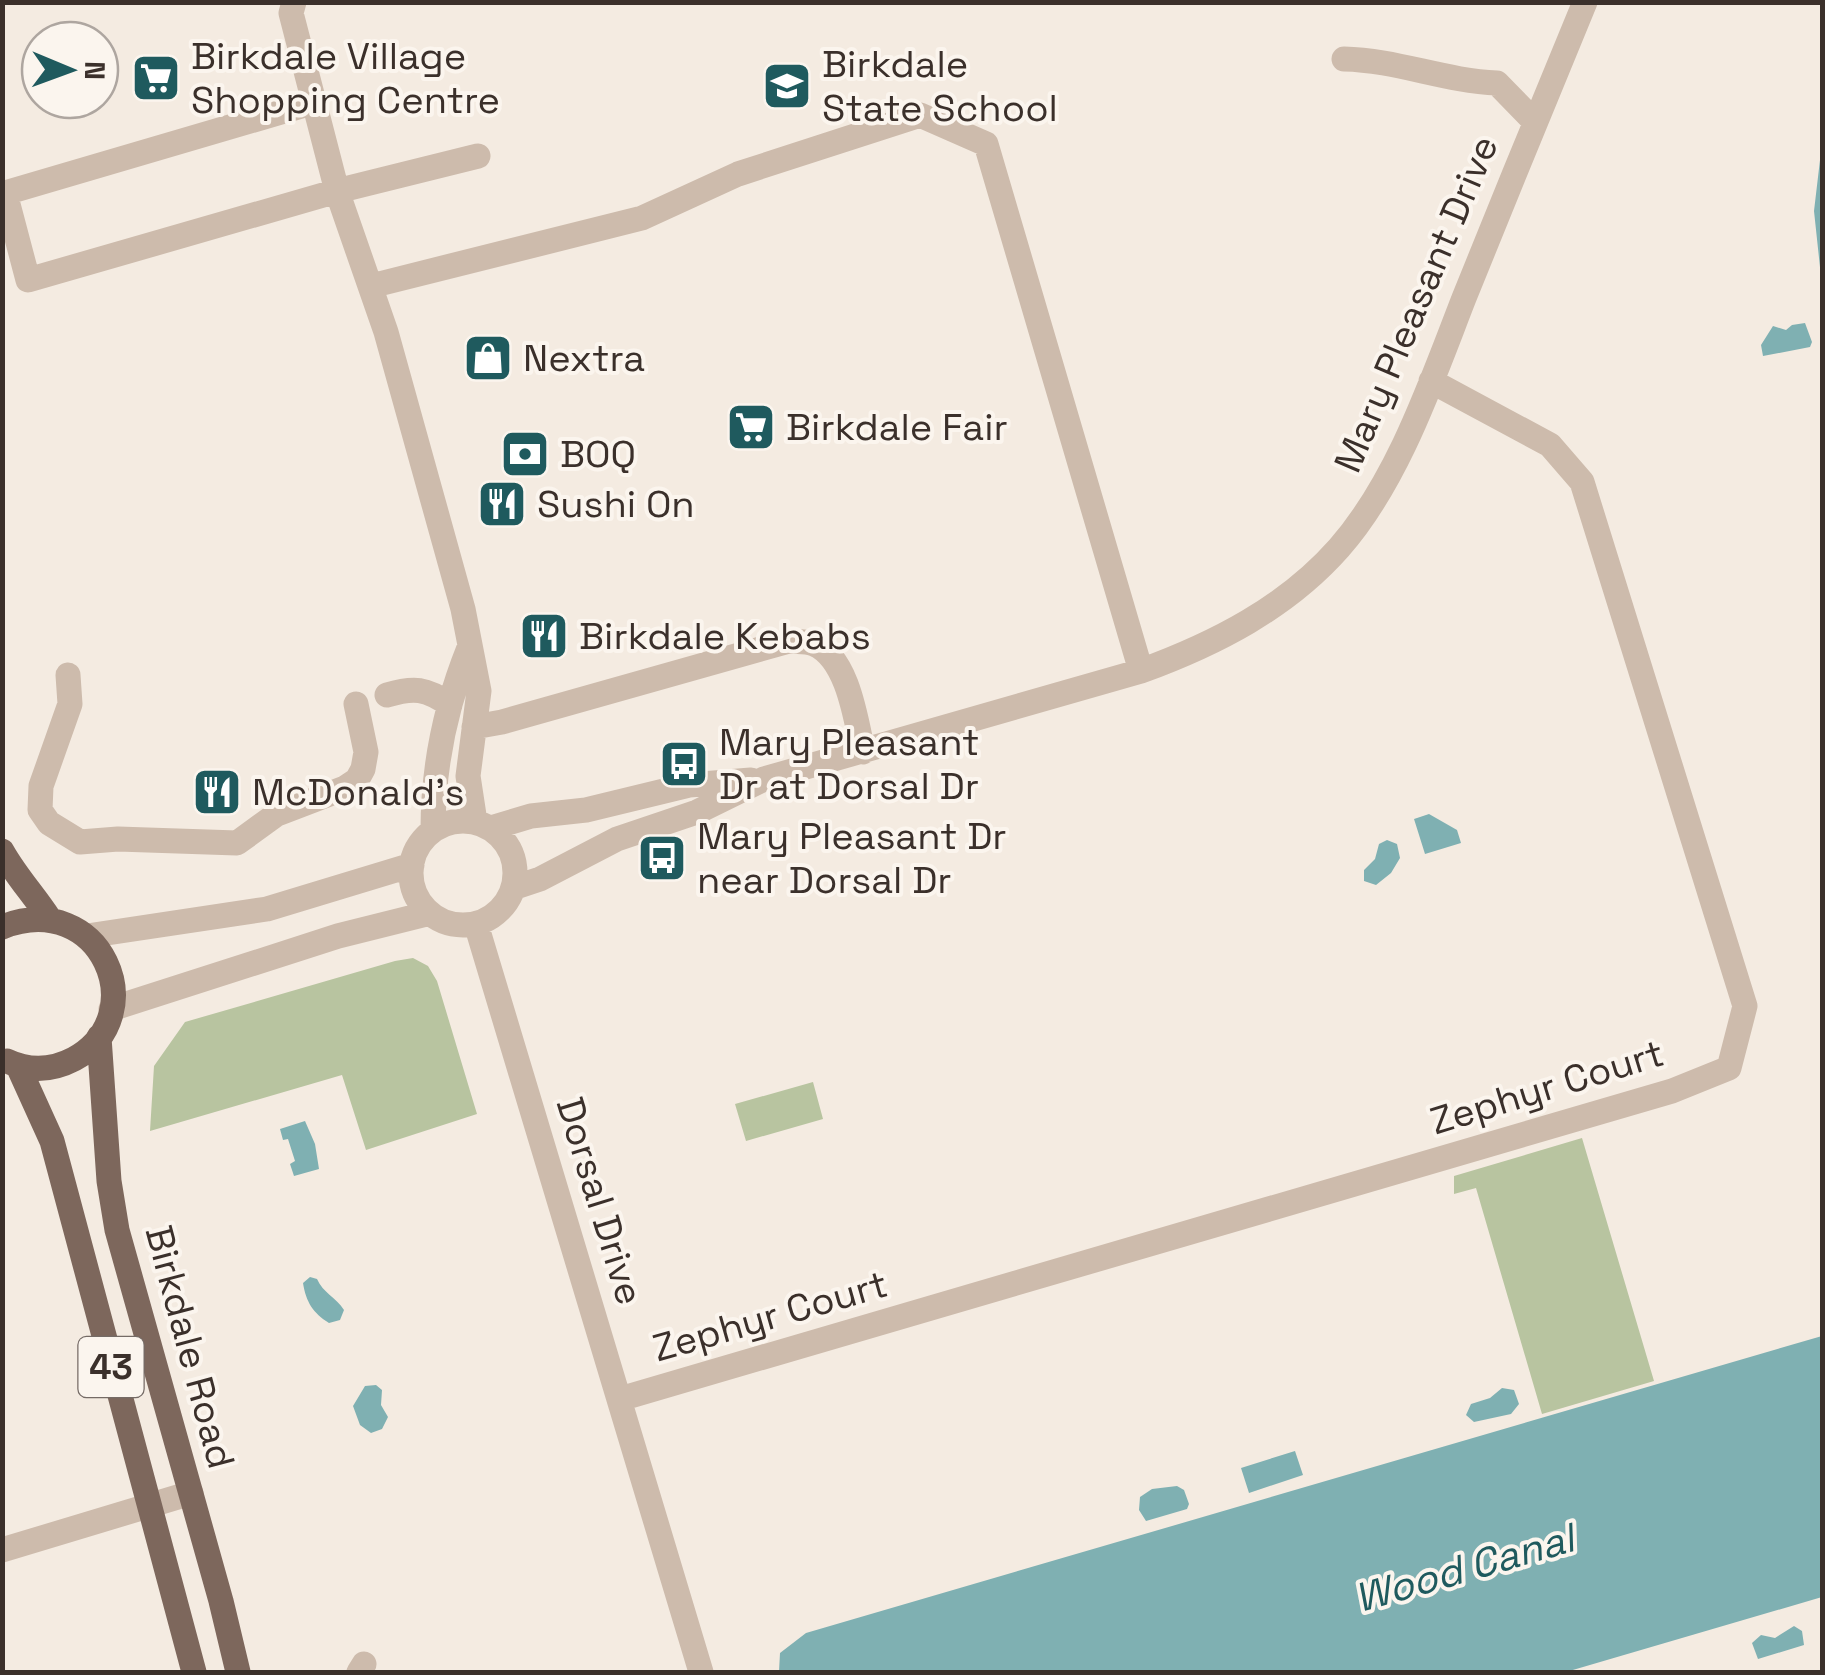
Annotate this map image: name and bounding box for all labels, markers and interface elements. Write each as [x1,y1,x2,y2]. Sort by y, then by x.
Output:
north arrow [20,20,120,120]
place label: Birkdale Village Shopping Centre [191,32,500,124]
place label: Birkdale State School [822,40,1058,132]
supermarket icon: Birkdale Village Shopping Centre [130,52,182,104]
school or university icon: Birkdale State School [761,60,813,112]
text: N [77,61,113,80]
street label: Mary Pleasant Drive [1323,128,1509,480]
shop icon: Nextra [462,332,514,384]
place label: Nextra [523,334,645,382]
supermarket icon: Birkdale Fair [725,401,777,453]
place label: Birkdale Fair [786,403,1008,451]
bank icon: BOQ [499,428,551,480]
place label: BOQ [560,430,636,478]
restaurant icon: Sushi On [476,478,528,530]
place label: Sushi On [537,480,695,528]
restaurant icon: Birkdale Kebabs [518,610,570,662]
place label: Birkdale Kebabs [579,612,871,660]
place label: Mary Pleasant Dr at Dorsal Dr [719,718,979,810]
bus stop icon: Mary Pleasant Dr at Dorsal Dr [658,738,710,790]
restaurant icon: McDonald's [191,766,243,818]
place label: McDonald's [252,768,465,816]
place label: Mary Pleasant Dr near Dorsal Dr [697,812,1007,904]
bus stop icon: Mary Pleasant Dr near Dorsal Dr [636,832,688,884]
street label: Zephyr Court [1424,1029,1670,1145]
street label: Dorsal Drive [546,1091,654,1311]
street label: Birkdale Road [135,1220,245,1474]
street label: Zephyr Court [647,1260,893,1372]
road number: 43 [78,1337,144,1397]
water label: Wood Canal [1349,1512,1584,1624]

